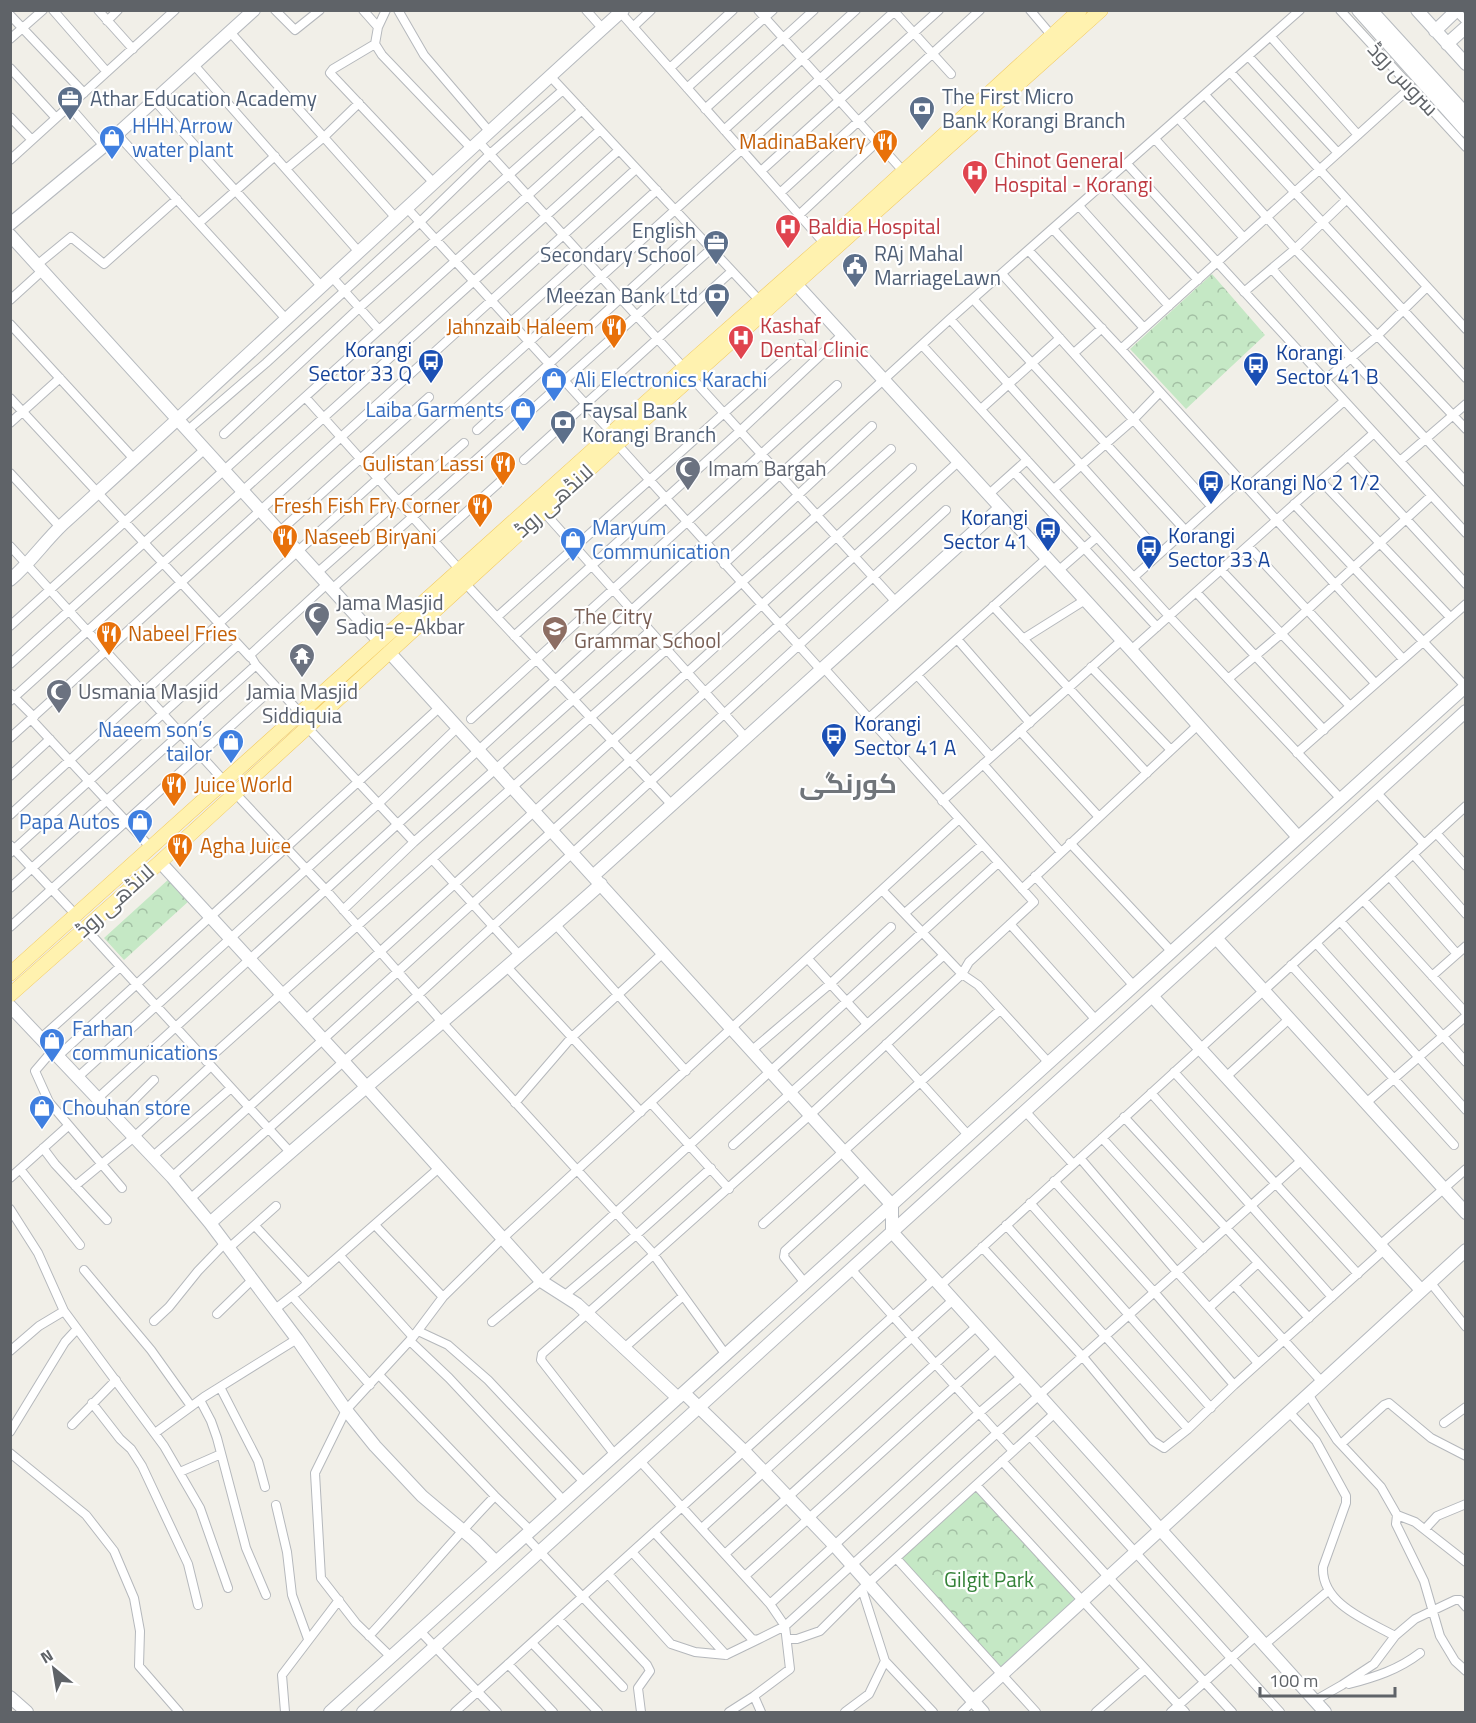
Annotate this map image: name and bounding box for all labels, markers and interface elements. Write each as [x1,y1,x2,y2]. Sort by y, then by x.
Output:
street label: سروس روڈ [1361,34,1447,123]
place label: The First Micro Bank Korangi Branch [942,80,1126,136]
place label: Athar Education Academy [90,82,317,114]
office icon: Athar Education Academy [55,84,85,122]
bank icon: The First Micro Bank Korangi Branch [907,94,937,132]
place label: HHH Arrow water plant [132,109,234,165]
shop icon: HHH Arrow water plant [97,123,127,161]
place label: MadinaBakery [739,125,866,157]
restaurant icon: MadinaBakery [870,127,900,165]
place label: Chinot General Hospital - Korangi [994,144,1153,200]
hospital icon: Chinot General Hospital - Korangi [960,158,990,196]
place label: Baldia Hospital [808,210,941,242]
hospital icon: Baldia Hospital [773,212,803,250]
place label: English Secondary School [540,214,696,270]
office icon: English Secondary School [701,228,731,266]
place label: RAj Mahal MarriageLawn [874,237,1001,293]
public building icon: RAj Mahal MarriageLawn [840,251,870,289]
place label: Meezan Bank Ltd [546,279,698,311]
bank icon: Meezan Bank Ltd [702,281,732,319]
place label: Kashaf Dental Clinic [760,309,869,365]
place label: Jahnzaib Haleem [446,310,594,342]
restaurant icon: Jahnzaib Haleem [599,312,629,350]
hospital icon: Kashaf Dental Clinic [726,323,756,361]
place label: Korangi Sector 33 Q [309,333,412,389]
place label: Korangi Sector 41 B [1276,336,1379,392]
bus stop icon: Korangi Sector 33 Q [416,347,446,385]
bus stop icon: Korangi Sector 41 B [1241,350,1271,388]
place label: Ali Electronics Karachi [574,363,767,395]
shop icon: Ali Electronics Karachi [539,365,569,403]
place label: Laiba Garments [365,393,504,425]
place label: Faysal Bank Korangi Branch [582,394,716,450]
shop icon: Laiba Garments [508,395,538,433]
bank icon: Faysal Bank Korangi Branch [548,408,578,446]
place label: Gulistan Lassi [362,447,484,479]
restaurant icon: Gulistan Lassi [488,449,518,487]
place label: Imam Bargah [708,452,827,484]
mosque icon: Imam Bargah [673,454,703,492]
street label: لانڈھی روڈ [506,456,600,545]
place label: Korangi No 2 1/2 [1230,466,1380,498]
bus stop icon: Korangi No 2 1/2 [1196,468,1226,506]
place label: Fresh Fish Fry Corner [273,489,460,521]
restaurant icon: Fresh Fish Fry Corner [465,491,495,529]
place label: Korangi Sector 41 [943,501,1028,557]
place label: Maryum Communication [592,511,730,567]
bus stop icon: Korangi Sector 41 [1033,515,1063,553]
place label: Korangi Sector 33 A [1168,519,1271,575]
place label: Naseeb Biryani [304,520,437,552]
restaurant icon: Naseeb Biryani [270,522,300,560]
shop icon: Maryum Communication [558,525,588,563]
bus stop icon: Korangi Sector 33 A [1134,533,1164,571]
place label: Jama Masjid Sadiq-e-Akbar [336,586,465,642]
mosque icon: Jama Masjid Sadiq-e-Akbar [302,600,332,638]
place label: The Citry Grammar School [574,600,721,656]
school or university icon: The Citry Grammar School [540,614,570,652]
place label: Nabeel Fries [128,617,237,649]
restaurant icon: Nabeel Fries [94,619,124,657]
temple icon: Jamia Masjid Siddiquia [287,641,317,679]
place label: Usmania Masjid [78,675,219,707]
place label: Jamia Masjid Siddiquia [246,675,358,731]
mosque icon: Usmania Masjid [44,677,74,715]
place label: Korangi Sector 41 A [854,707,957,763]
place label: Naeem son’s tailor [98,713,212,769]
bus stop icon: Korangi Sector 41 A [819,721,849,759]
shop icon: Naeem son’s tailor [216,727,246,765]
district label: کورنگی [799,762,897,803]
place label: Juice World [194,768,293,800]
restaurant icon: Juice World [159,770,189,808]
place label: Papa Autos [19,805,120,837]
shop icon: Papa Autos [125,807,155,845]
place label: Agha Juice [200,829,291,861]
restaurant icon: Agha Juice [165,831,195,869]
street label: لانڈھی روڈ [67,856,161,945]
place label: Farhan communications [72,1012,218,1068]
shop icon: Farhan communications [37,1026,67,1064]
place label: Chouhan store [62,1091,191,1123]
shop icon: Chouhan store [27,1093,57,1131]
park label: Gilgit Park [944,1563,1034,1595]
north arrow [24,1639,84,1699]
text: N [36,1643,57,1669]
scale bar [1260,1660,1395,1698]
text: 100 m [1269,1667,1318,1694]

